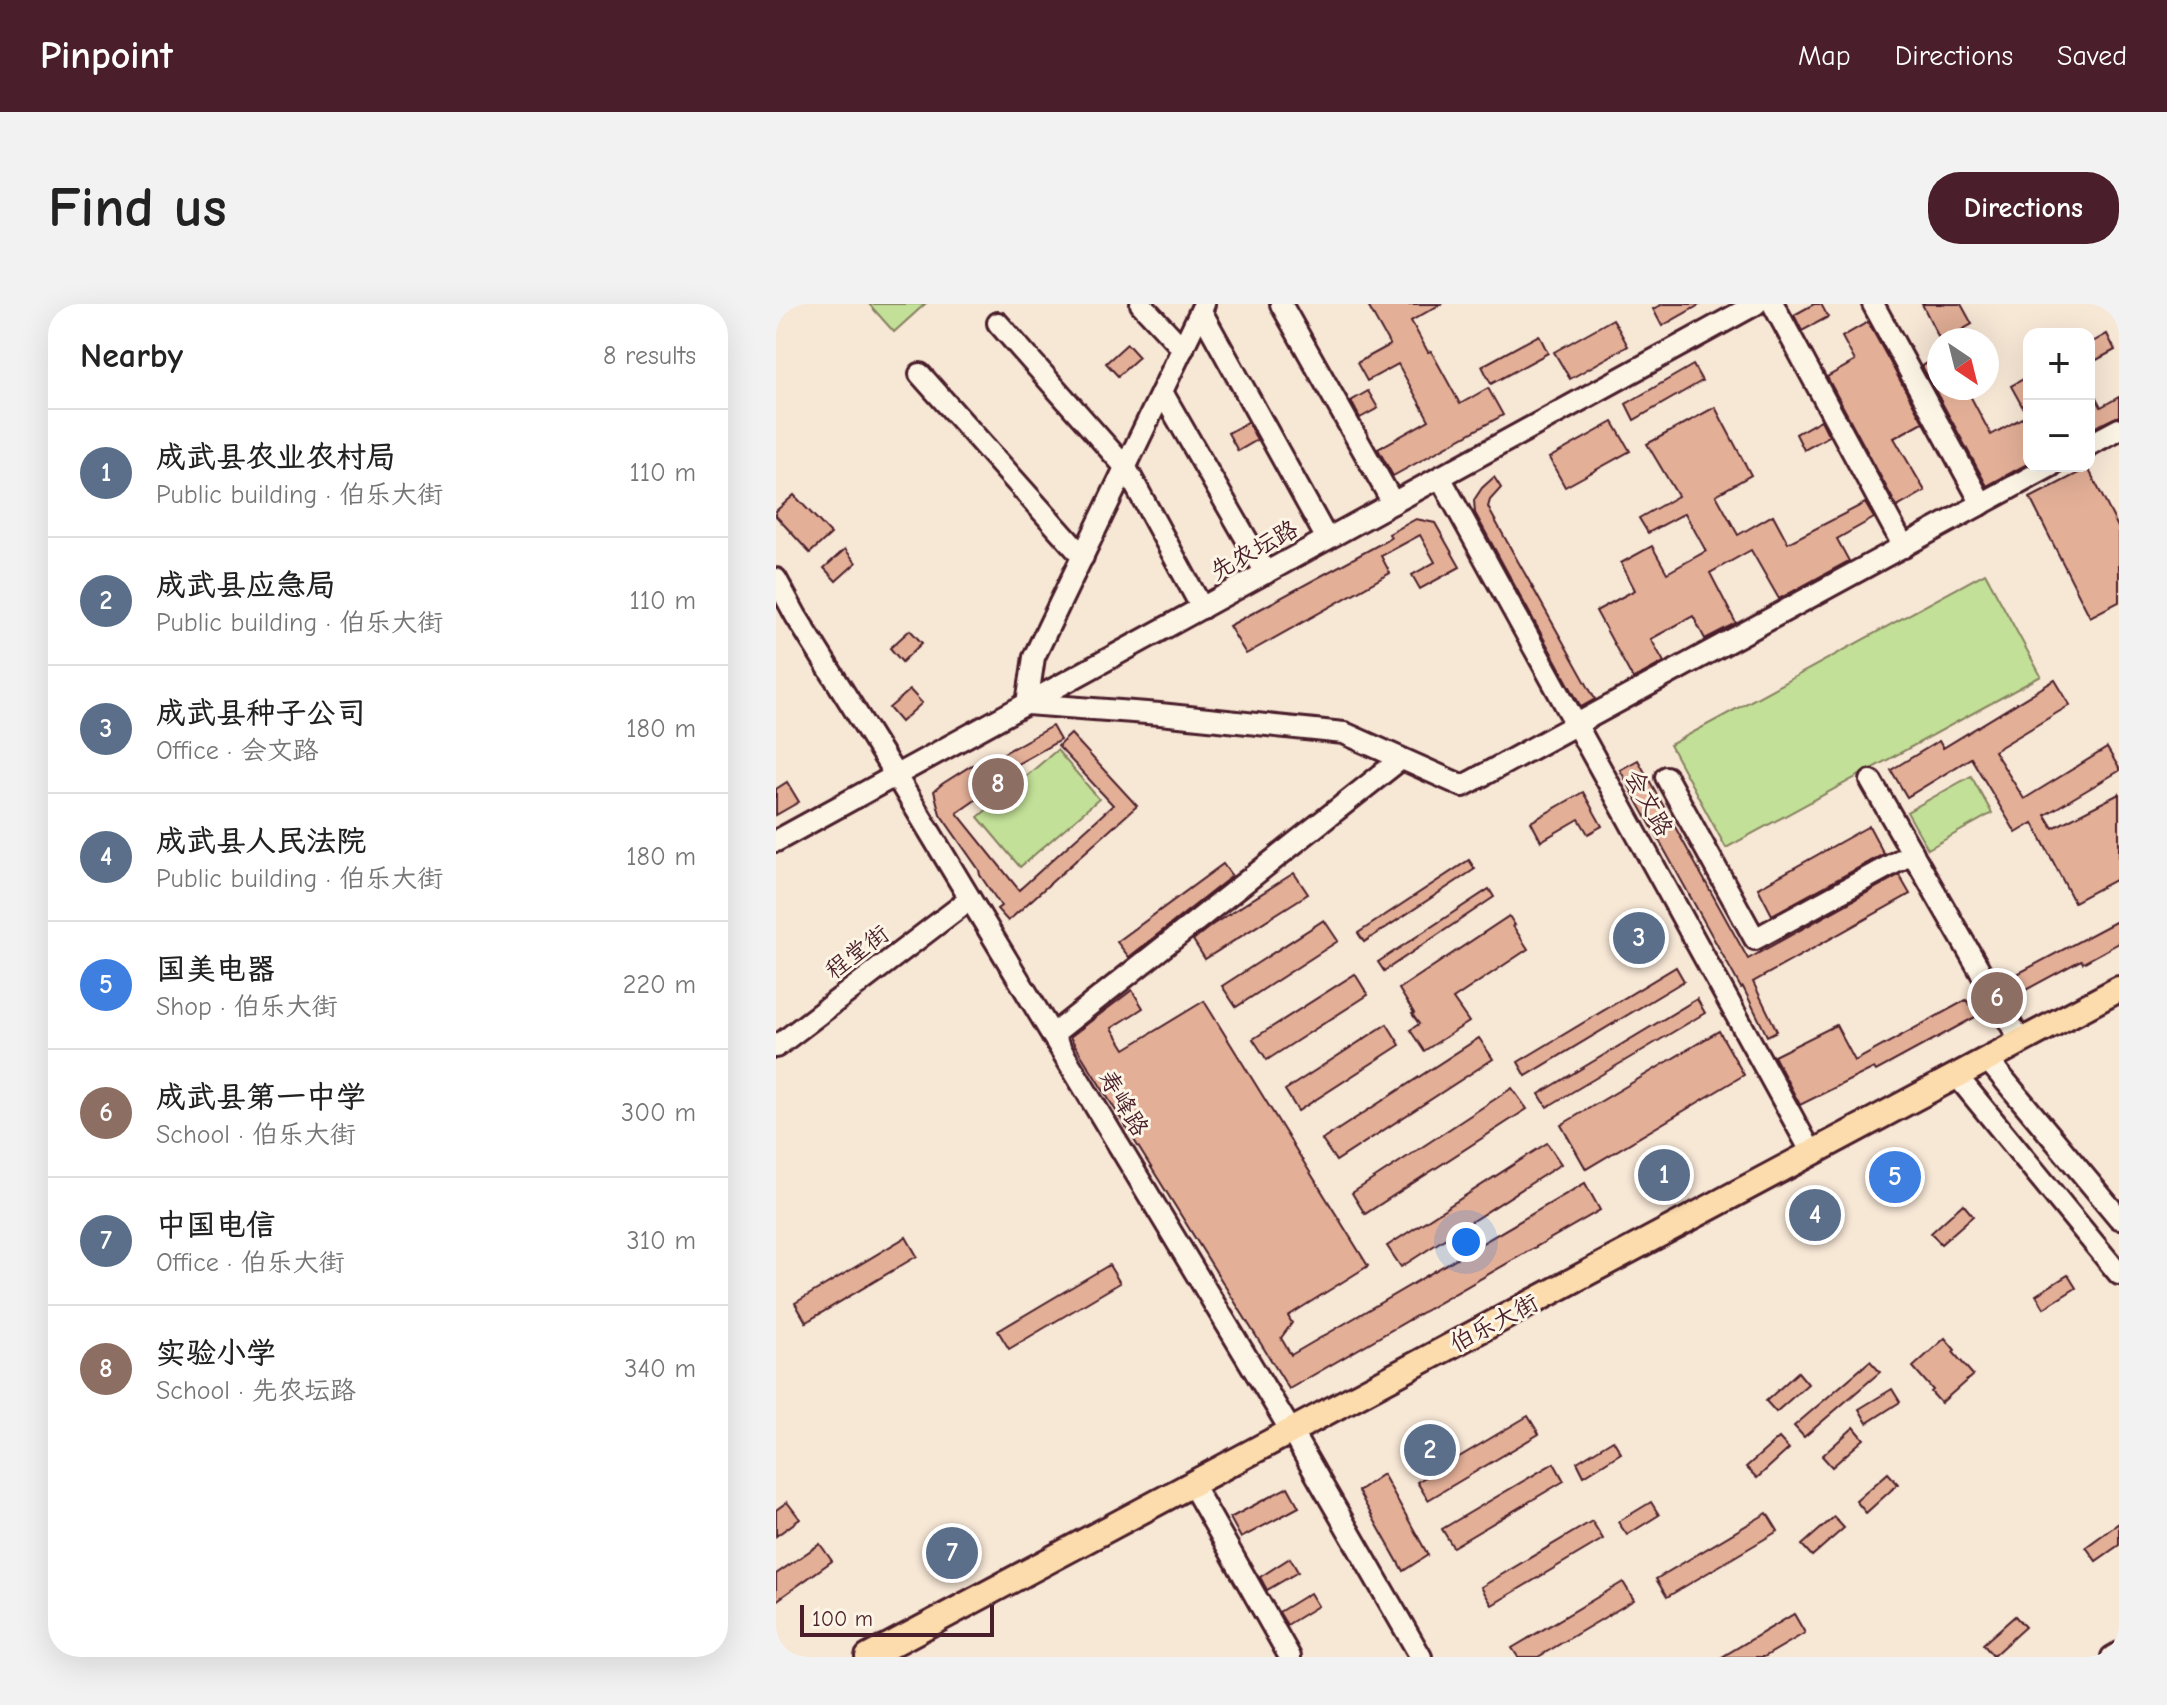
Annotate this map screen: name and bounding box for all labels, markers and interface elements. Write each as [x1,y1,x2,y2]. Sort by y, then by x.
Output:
text: Pinpoint [40,34,173,78]
text: Map [1798,40,1851,72]
text: Directions [1895,40,2013,72]
text: Saved [2057,40,2127,72]
button: Directions [1928,172,2119,244]
text: Find us [48,176,227,240]
north arrow [1927,328,1999,400]
map controls [2023,328,2095,472]
button: + [2023,328,2095,400]
text: Nearby [80,336,183,376]
text: 8 results [603,341,696,371]
button: − [2023,400,2095,472]
text: 成武县农业农村局 [156,440,396,475]
text: 1 [101,458,111,488]
text: 110 m [629,458,696,488]
text: Public building · 伯乐大街 [156,480,443,510]
street label: 先农坛路 [1205,514,1303,586]
text: 成武县应急局 [156,568,336,603]
text: 2 [100,586,112,616]
text: 110 m [629,586,696,616]
text: Public building · 伯乐大街 [156,608,443,638]
text: 成武县种子公司 [156,696,366,731]
text: 3 [100,714,112,744]
text: 180 m [626,714,696,744]
text: Office · 会文路 [156,736,319,766]
pin: 8 [972,754,1024,814]
street label: 会文路 [1619,765,1679,841]
text: 成武县人民法院 [156,824,366,859]
text: 4 [100,842,112,872]
text: 180 m [626,842,696,872]
text: Public building · 伯乐大街 [156,864,443,894]
pin: 3 [1613,908,1665,968]
street label: 程堂街 [820,919,894,985]
text: 国美电器 [156,952,276,987]
pin: 6 [1971,968,2023,1028]
text: 5 [99,970,113,1000]
text: 220 m [623,970,696,1000]
text: Shop · 伯乐大街 [156,992,338,1022]
street label: 寿峰路 [1093,1065,1155,1141]
text: 成武县第一中学 [156,1080,366,1115]
text: 6 [99,1098,113,1128]
text: 300 m [621,1098,696,1128]
text: School · 伯乐大街 [156,1120,356,1150]
pin: 1 [1638,1145,1690,1205]
pin: 5 [1869,1147,1921,1207]
pin: 4 [1789,1185,1841,1245]
text: 中国电信 [156,1208,276,1243]
your location [1446,1222,1486,1262]
text: 7 [100,1226,112,1256]
text: 310 m [627,1226,696,1256]
text: Office · 伯乐大街 [156,1248,345,1278]
street label: 伯乐大街 [1445,1288,1543,1358]
text: 实验小学 [156,1336,276,1371]
text: 8 [99,1354,113,1384]
text: 340 m [624,1354,696,1384]
text: School · 先农坛路 [156,1376,356,1406]
pin: 2 [1404,1420,1456,1480]
pin: 7 [926,1523,978,1583]
scale bar [800,1601,994,1637]
text: 100 m [812,1606,873,1632]

